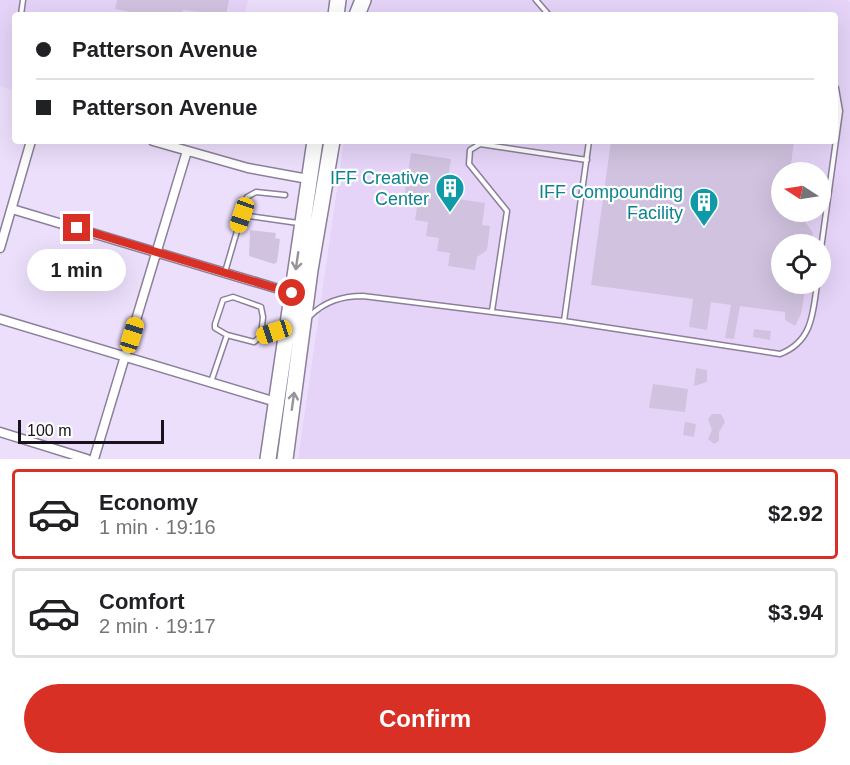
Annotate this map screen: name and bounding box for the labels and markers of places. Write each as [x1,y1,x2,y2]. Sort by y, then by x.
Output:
place label: IFF Creative Center [330,168,429,209]
building icon: IFF Creative Center [434,172,466,214]
place label: IFF Compounding Facility [539,182,683,223]
building icon: IFF Compounding Facility [688,186,720,228]

